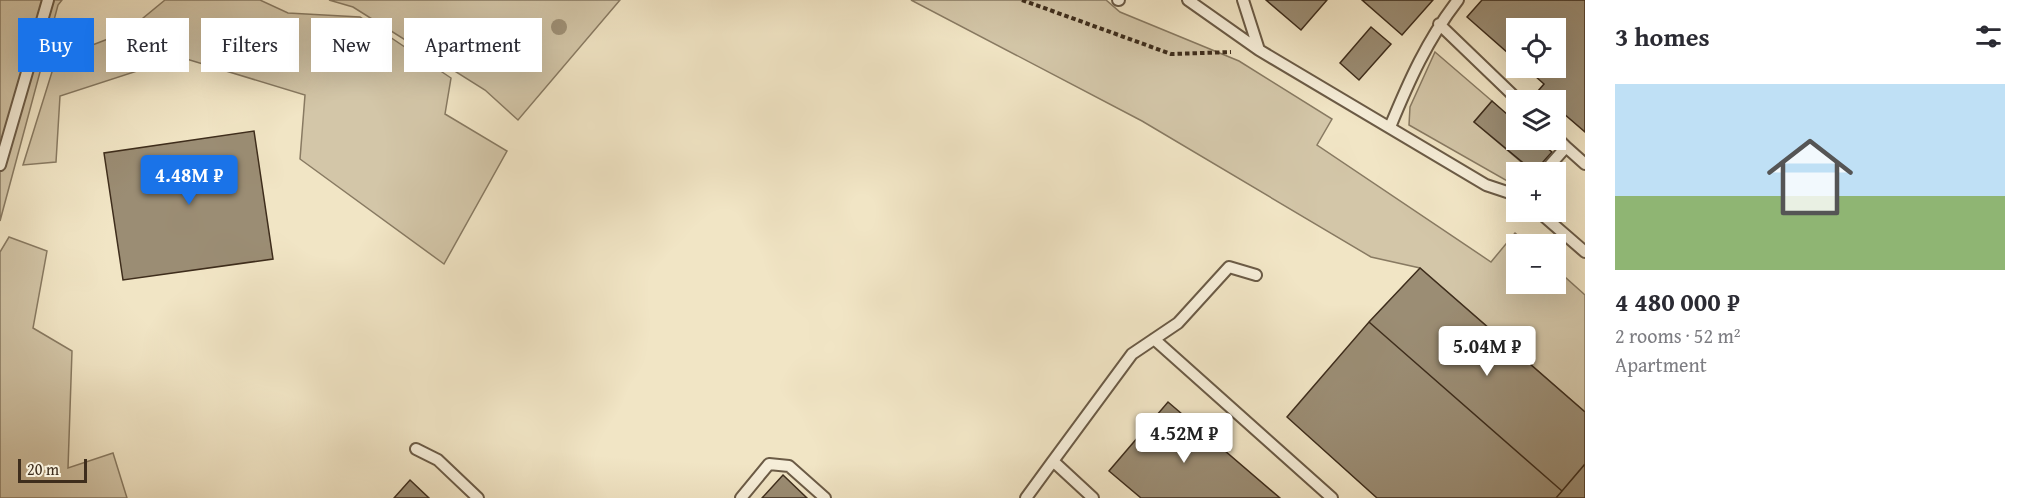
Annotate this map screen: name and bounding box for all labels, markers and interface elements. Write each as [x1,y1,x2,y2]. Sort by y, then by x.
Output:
text: 3 homes [1615,17,1710,56]
chip: Buy [18,18,94,72]
chip: Rent [106,18,189,72]
chip: Filters [201,18,299,72]
chip: New [311,18,392,72]
chip: Apartment [404,18,542,72]
map controls [1506,18,1566,294]
button: locate [1506,18,1566,78]
icon: filters [1972,20,2005,53]
button: layers [1506,90,1566,150]
icon: home [1756,123,1864,231]
pin: 4.48M ₽ [134,155,244,206]
text: 4.48M ₽ [155,160,223,189]
button: + [1506,162,1566,222]
button: − [1506,234,1566,294]
text: 4 480 000 ₽ [1615,282,1740,321]
text: 2 rooms · 52 m² [1615,321,1741,350]
pin: 5.04M ₽ [1432,326,1542,377]
text: 5.04M ₽ [1453,331,1521,360]
text: Apartment [1615,350,1707,379]
pin: 4.52M ₽ [1129,413,1239,464]
text: 4.52M ₽ [1150,418,1218,447]
scale bar [18,456,87,484]
text: 20 m [27,457,59,481]

